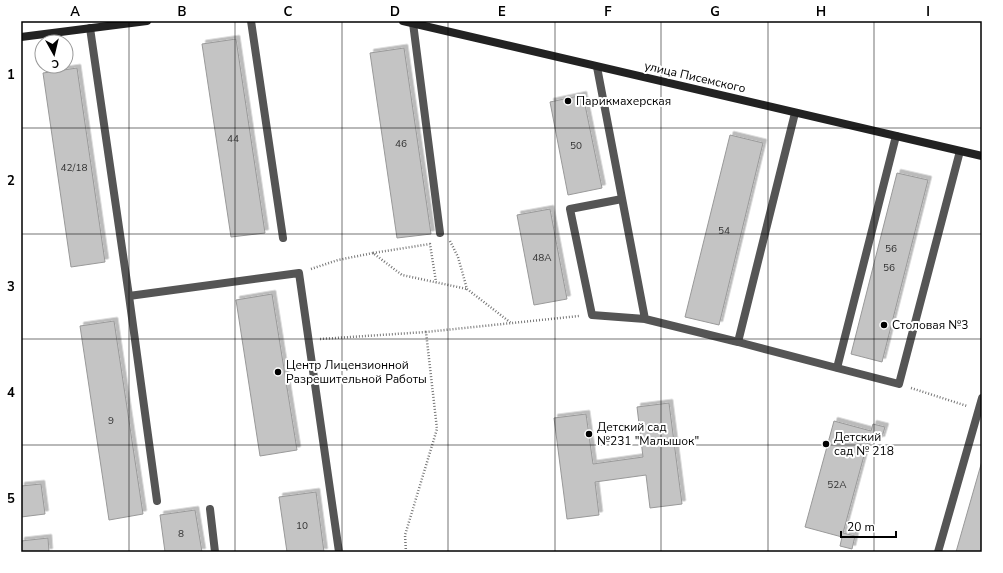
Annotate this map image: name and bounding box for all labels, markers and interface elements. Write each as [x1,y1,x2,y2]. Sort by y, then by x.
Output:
text: A [70,3,80,21]
text: B [178,3,187,21]
text: C [284,3,293,21]
text: D [390,3,400,21]
text: E [498,3,506,21]
text: F [604,3,612,21]
text: G [710,3,720,21]
text: H [816,3,826,21]
text: I [926,3,930,21]
north arrow [34,34,74,74]
text: С [50,55,60,71]
street label: улица Писемского [643,58,747,96]
text: 1 [7,66,15,84]
place label: Парикмахерская [576,93,671,109]
marker: Парикмахерская [563,96,573,106]
house number: 44 [227,132,239,146]
house number: 46 [395,137,407,151]
house number: 50 [570,139,582,153]
house number: 42/18 [61,161,87,175]
text: 2 [7,172,15,190]
house number: 54 [718,224,730,238]
house number: 56 [885,242,897,256]
house number: 48А [532,251,552,265]
house number: 56 [883,261,895,275]
text: 3 [7,278,15,296]
place label: Столовая №3 [892,317,968,333]
marker: Столовая №3 [879,320,889,330]
place label: Центр Лицензионной Разрешительной Работы [286,357,427,387]
marker: Центр Лицензионной Разрешительной Работы [273,367,283,377]
text: 4 [7,384,15,402]
house number: 9 [108,414,114,428]
place label: Детский сад №231 "Малышок" [597,419,699,449]
marker: Детский сад №231 "Малышок" [584,429,594,439]
place label: Детский сад № 218 [834,429,894,459]
marker: Детский сад № 218 [821,439,831,449]
house number: 52А [827,478,847,492]
text: 5 [7,490,15,508]
scale bar [841,513,896,539]
house number: 10 [296,519,308,533]
text: 20 m [847,519,875,535]
house number: 8 [178,527,184,541]

